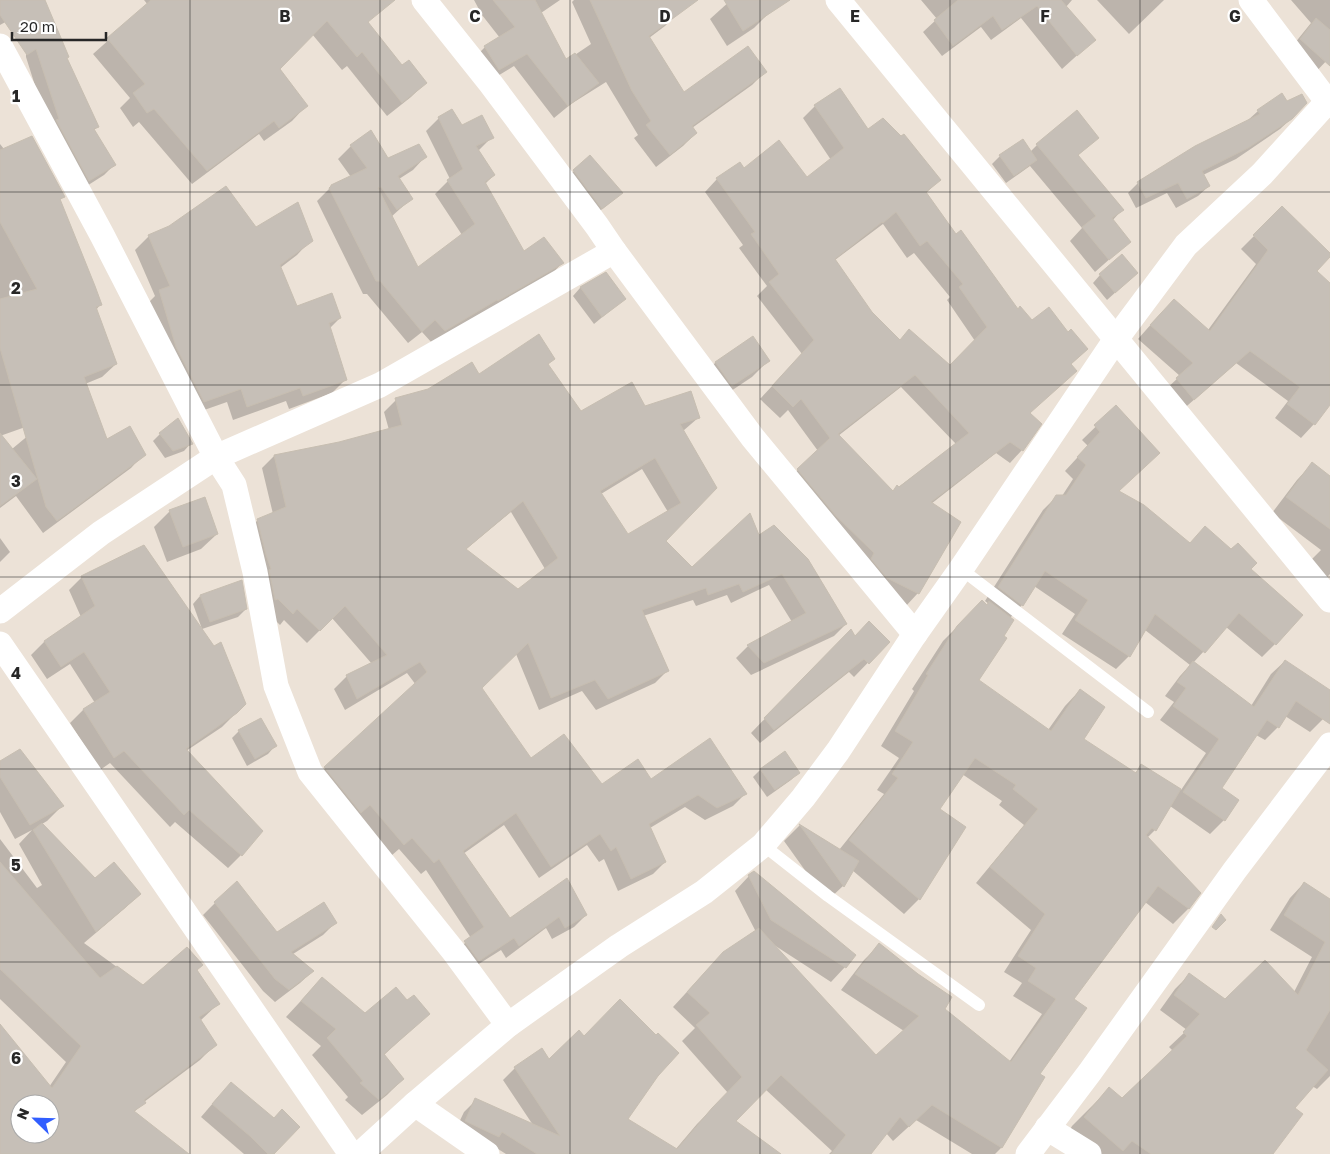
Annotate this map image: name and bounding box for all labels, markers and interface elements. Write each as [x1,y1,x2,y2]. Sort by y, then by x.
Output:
text: B [279,6,291,26]
text: C [469,6,481,26]
text: D [659,6,671,26]
text: E [850,6,860,26]
text: F [1040,6,1050,26]
text: G [1229,6,1241,26]
scale bar [12,10,106,42]
text: 20 m [20,17,55,35]
text: 1 [12,86,20,106]
text: 2 [11,278,21,298]
text: 3 [11,471,21,491]
text: 4 [11,663,21,683]
text: 5 [11,855,21,875]
text: 6 [11,1048,21,1068]
north arrow [10,1094,60,1144]
text: N [13,1106,32,1122]

